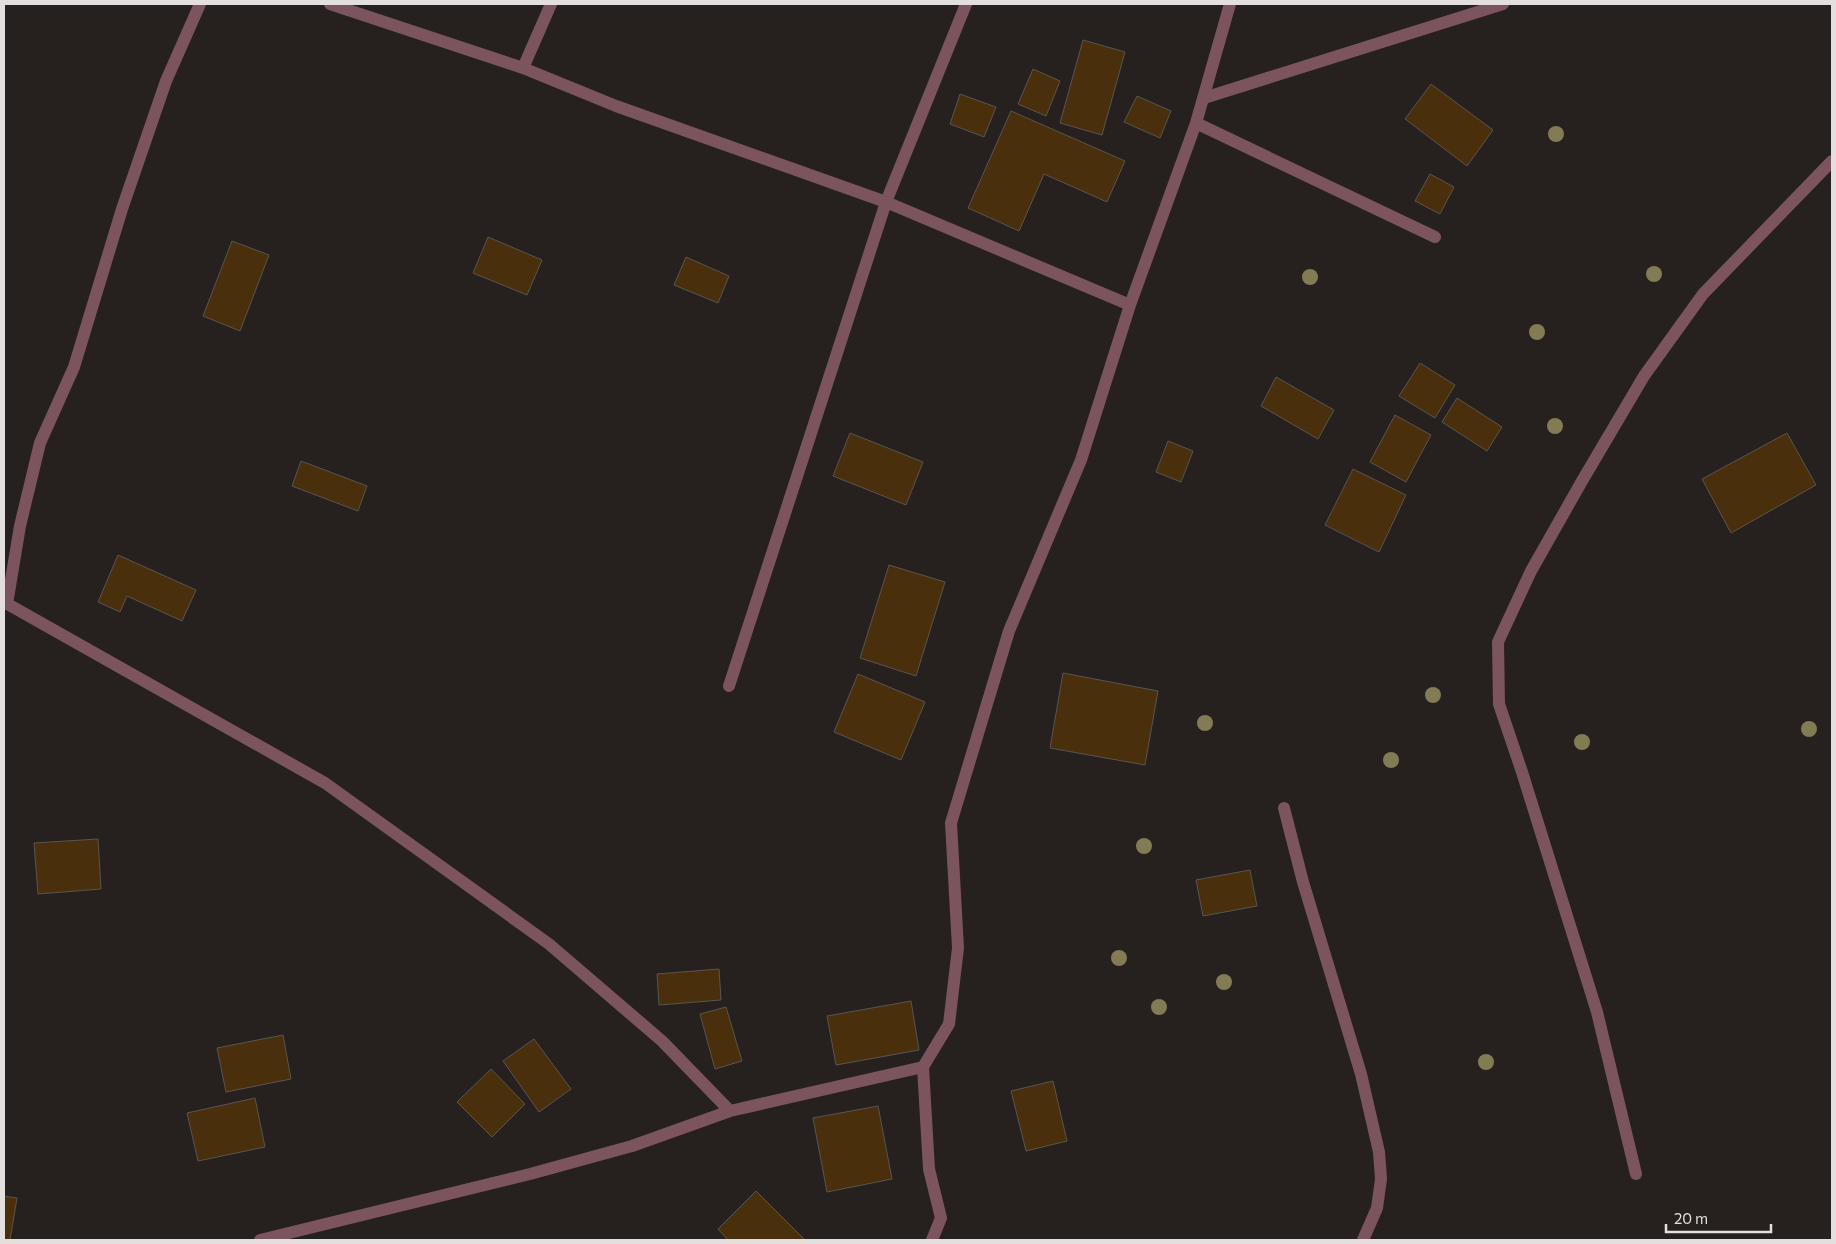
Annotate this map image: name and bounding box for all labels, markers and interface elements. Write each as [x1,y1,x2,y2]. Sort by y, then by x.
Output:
scale bar [1666,1202,1771,1234]
text: 20 m [1674,1209,1708,1227]

